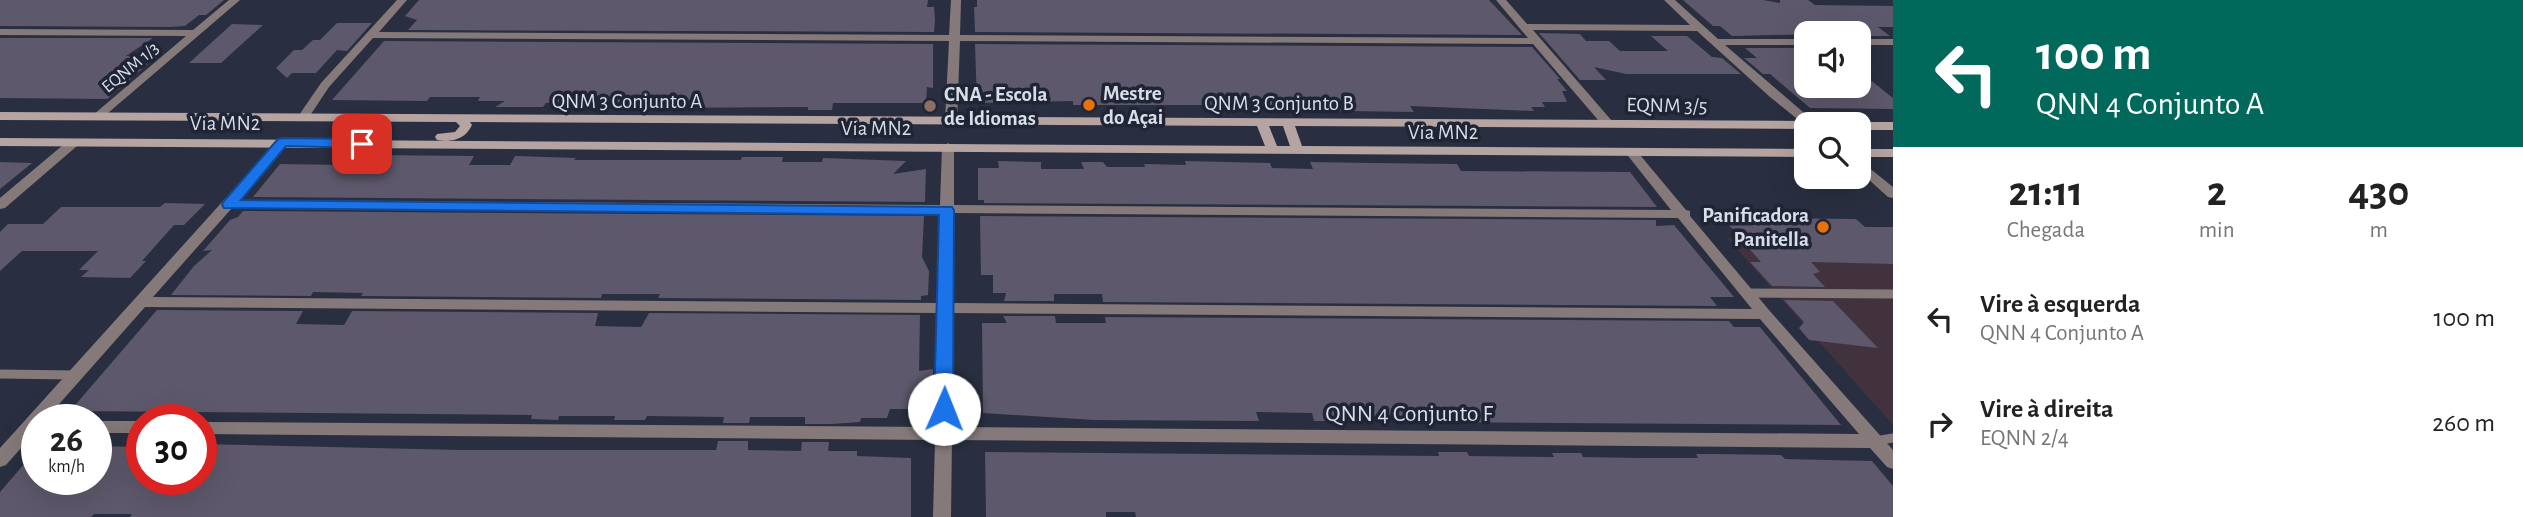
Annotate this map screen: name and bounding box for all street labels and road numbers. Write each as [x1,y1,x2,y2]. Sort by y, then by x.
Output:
street label: EQNM 1/3 [99,39,163,97]
street label: QNM 3 Conjunto A [552,91,702,112]
street label: QNM 3 Conjunto B [1204,93,1354,114]
street label: EQNM 3/5 [1626,94,1708,117]
street label: Via MN2 [190,113,260,134]
street label: Via MN2 [841,118,911,139]
street label: Via MN2 [1408,122,1478,143]
street label: QNN 4 Conjunto F [1325,402,1493,426]

